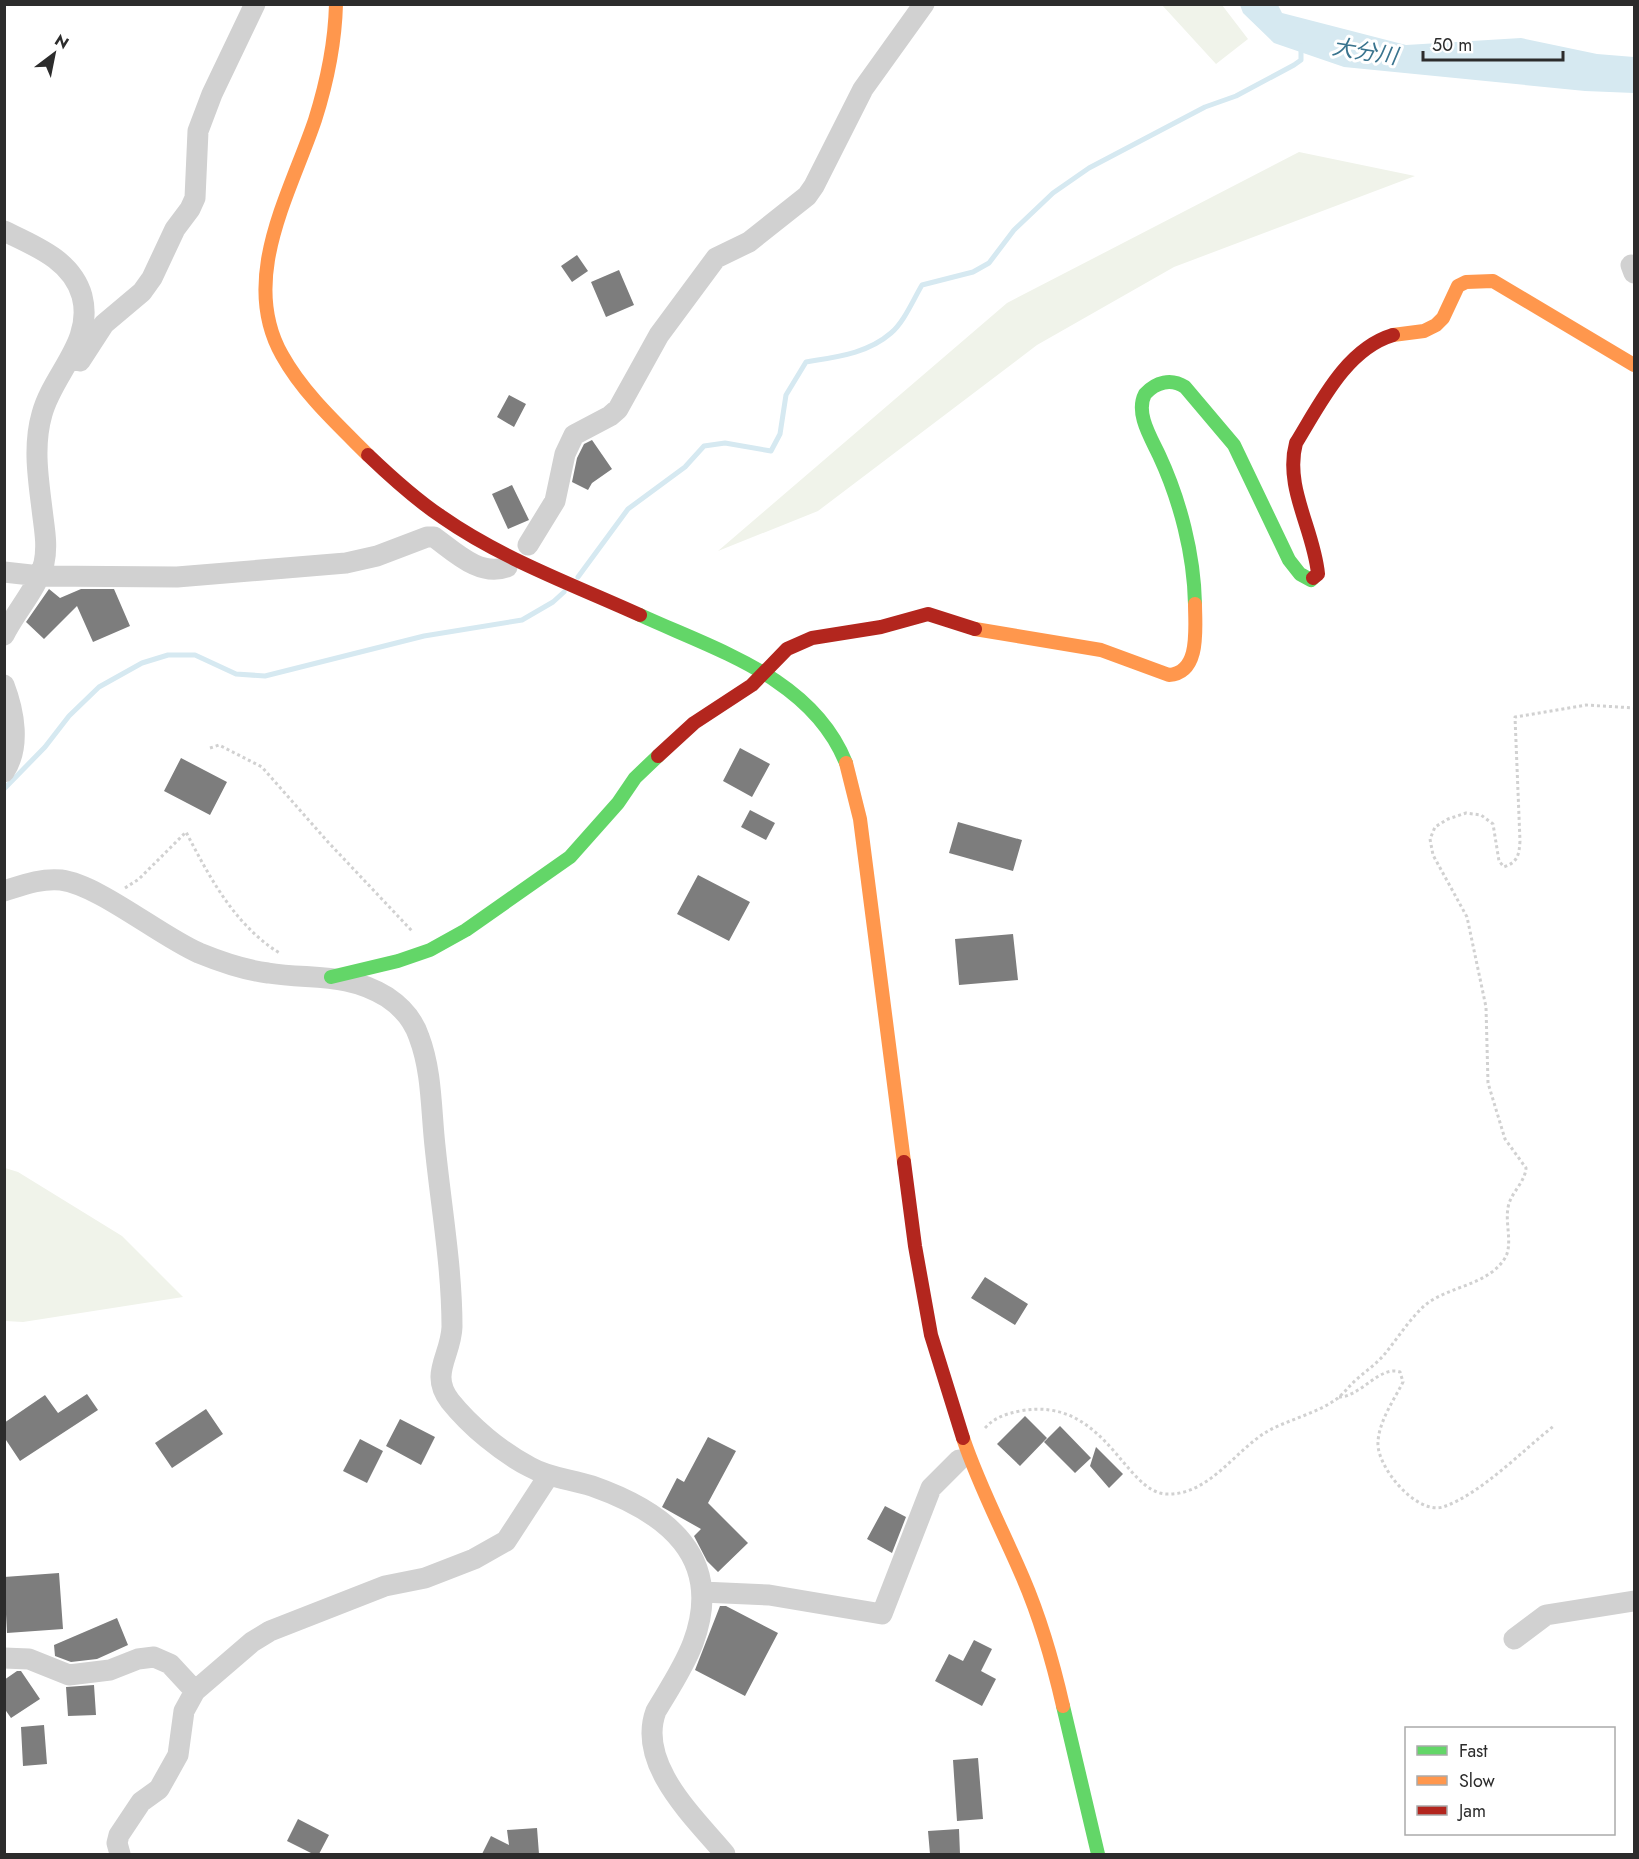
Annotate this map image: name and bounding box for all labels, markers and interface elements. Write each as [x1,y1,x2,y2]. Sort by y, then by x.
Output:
north arrow [24,24,84,84]
scale bar [1423,24,1562,62]
text: N [50,29,73,55]
water label: 大分川 [1330,30,1402,72]
text: 50 m [1432,32,1472,58]
legend [1405,1727,1615,1835]
text: Fast [1459,1738,1488,1764]
text: Slow [1459,1768,1496,1794]
text: Jam [1457,1798,1486,1824]

